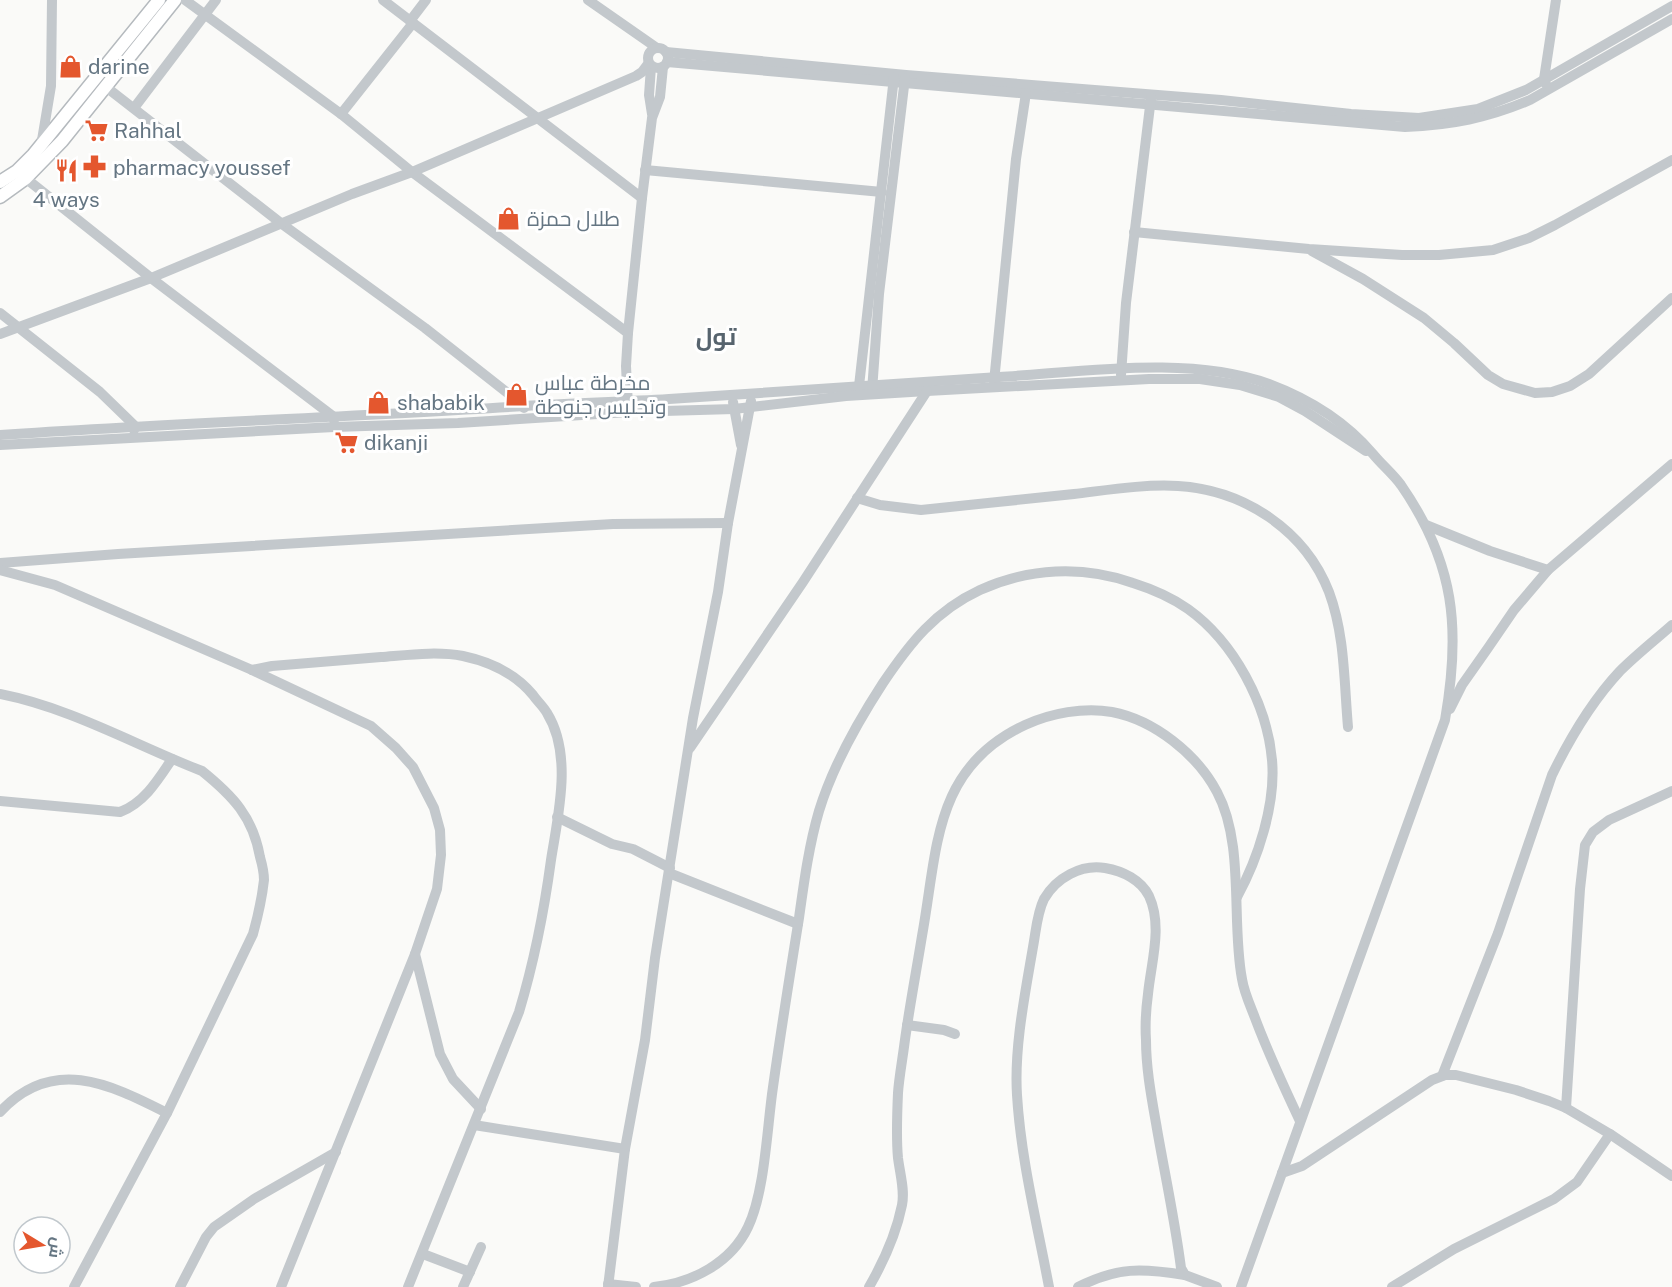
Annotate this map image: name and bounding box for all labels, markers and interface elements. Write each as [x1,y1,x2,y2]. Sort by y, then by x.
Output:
shop icon: darine [57,53,83,79]
place label: darine [88,54,150,79]
supermarket icon: Rahhal [83,117,109,143]
place label: Rahhal [114,118,182,143]
pharmacy icon: pharmacy youssef [82,154,108,180]
place label: pharmacy youssef [113,155,291,180]
restaurant icon: 4 ways [53,158,79,184]
place label: 4 ways [32,187,100,212]
shop icon: طلال حمزة [496,205,522,231]
place label: طلال حمزة [527,206,620,232]
district label: تول [696,322,737,351]
place label: مخرطة عباس وتجليس جنوطة [535,370,666,420]
shop icon: مخرطة عباس وتجليس جنوطة [504,381,530,407]
shop icon: shababik [366,389,392,415]
place label: shababik [397,390,485,415]
supermarket icon: dikanji [333,429,359,455]
place label: dikanji [364,430,428,455]
north arrow [12,1215,72,1275]
text: ش [45,1236,68,1260]

